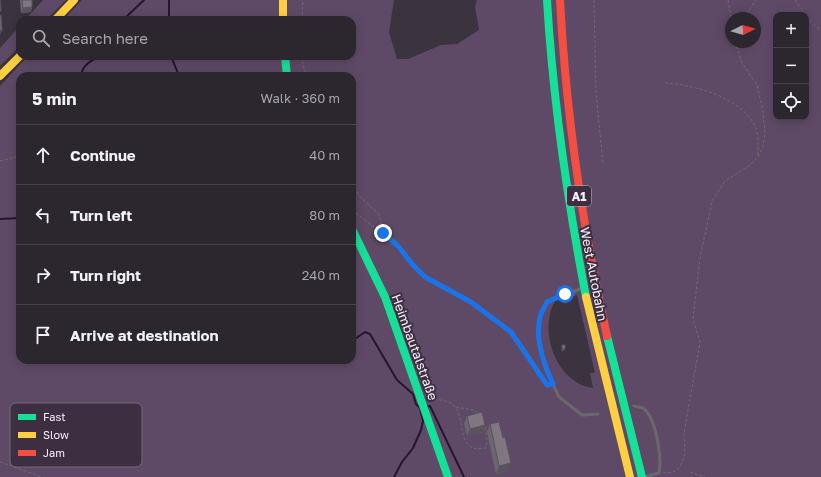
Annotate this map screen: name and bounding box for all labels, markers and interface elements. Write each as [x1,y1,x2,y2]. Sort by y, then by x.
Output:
north arrow [725,12,761,48]
map controls [773,12,809,120]
button: + [773,12,809,48]
search box [16,16,356,60]
icon: search [30,27,52,49]
text: Search here [62,29,148,47]
button: − [773,48,809,84]
button: locate [773,84,809,120]
text: 5 min [32,88,76,109]
text: Walk · 360 m [261,90,340,106]
icon: ahead [32,144,54,166]
text: Continue [70,146,136,164]
text: 40 m [309,147,340,163]
road number: A1 [567,186,591,206]
icon: left [32,204,54,226]
text: Turn left [70,206,132,224]
text: 80 m [309,207,340,223]
route end [374,224,392,242]
street label: West Autobahn [577,226,611,322]
icon: right [32,264,54,286]
text: Turn right [70,266,141,284]
text: 240 m [302,267,340,283]
route start [556,285,574,303]
street label: Heimbautalstraße [388,292,442,402]
icon: arrive [32,324,54,346]
text: Arrive at destination [70,326,219,344]
legend [10,403,142,467]
text: Fast [43,410,66,423]
text: Slow [43,428,69,441]
text: Jam [43,446,65,459]

